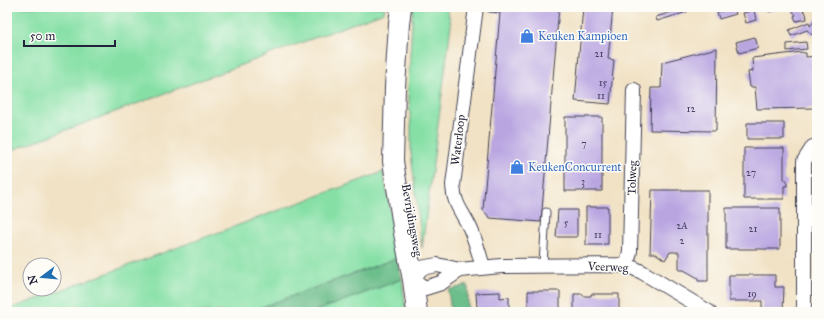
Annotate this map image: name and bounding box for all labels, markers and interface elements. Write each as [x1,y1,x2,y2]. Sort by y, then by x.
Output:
scale bar [24,22,115,48]
shop icon: Keuken Kampioen [519,28,535,44]
text: 50 m [30,29,55,43]
place label: Keuken Kampioen [538,29,628,43]
house number: 21 [595,48,603,60]
house number: 15 [599,77,608,89]
house number: 11 [597,90,605,102]
house number: 12 [687,103,696,115]
street label: Waterloop [448,114,468,166]
house number: 7 [581,138,587,150]
shop icon: KeukenConcurrent [509,159,525,175]
place label: KeukenConcurrent [528,160,622,174]
street label: Tolweg [624,160,641,196]
house number: 27 [746,167,756,179]
house number: 3 [581,176,585,188]
street label: Bevrijdingsweg [398,183,425,258]
house number: 5 [564,217,569,229]
house number: 2A [676,220,688,232]
house number: 21 [749,223,757,235]
house number: 11 [594,229,602,241]
house number: 2 [680,235,685,247]
north arrow [22,257,62,297]
street label: Veerweg [586,259,629,276]
text: N [25,273,40,286]
house number: 19 [747,288,757,300]

